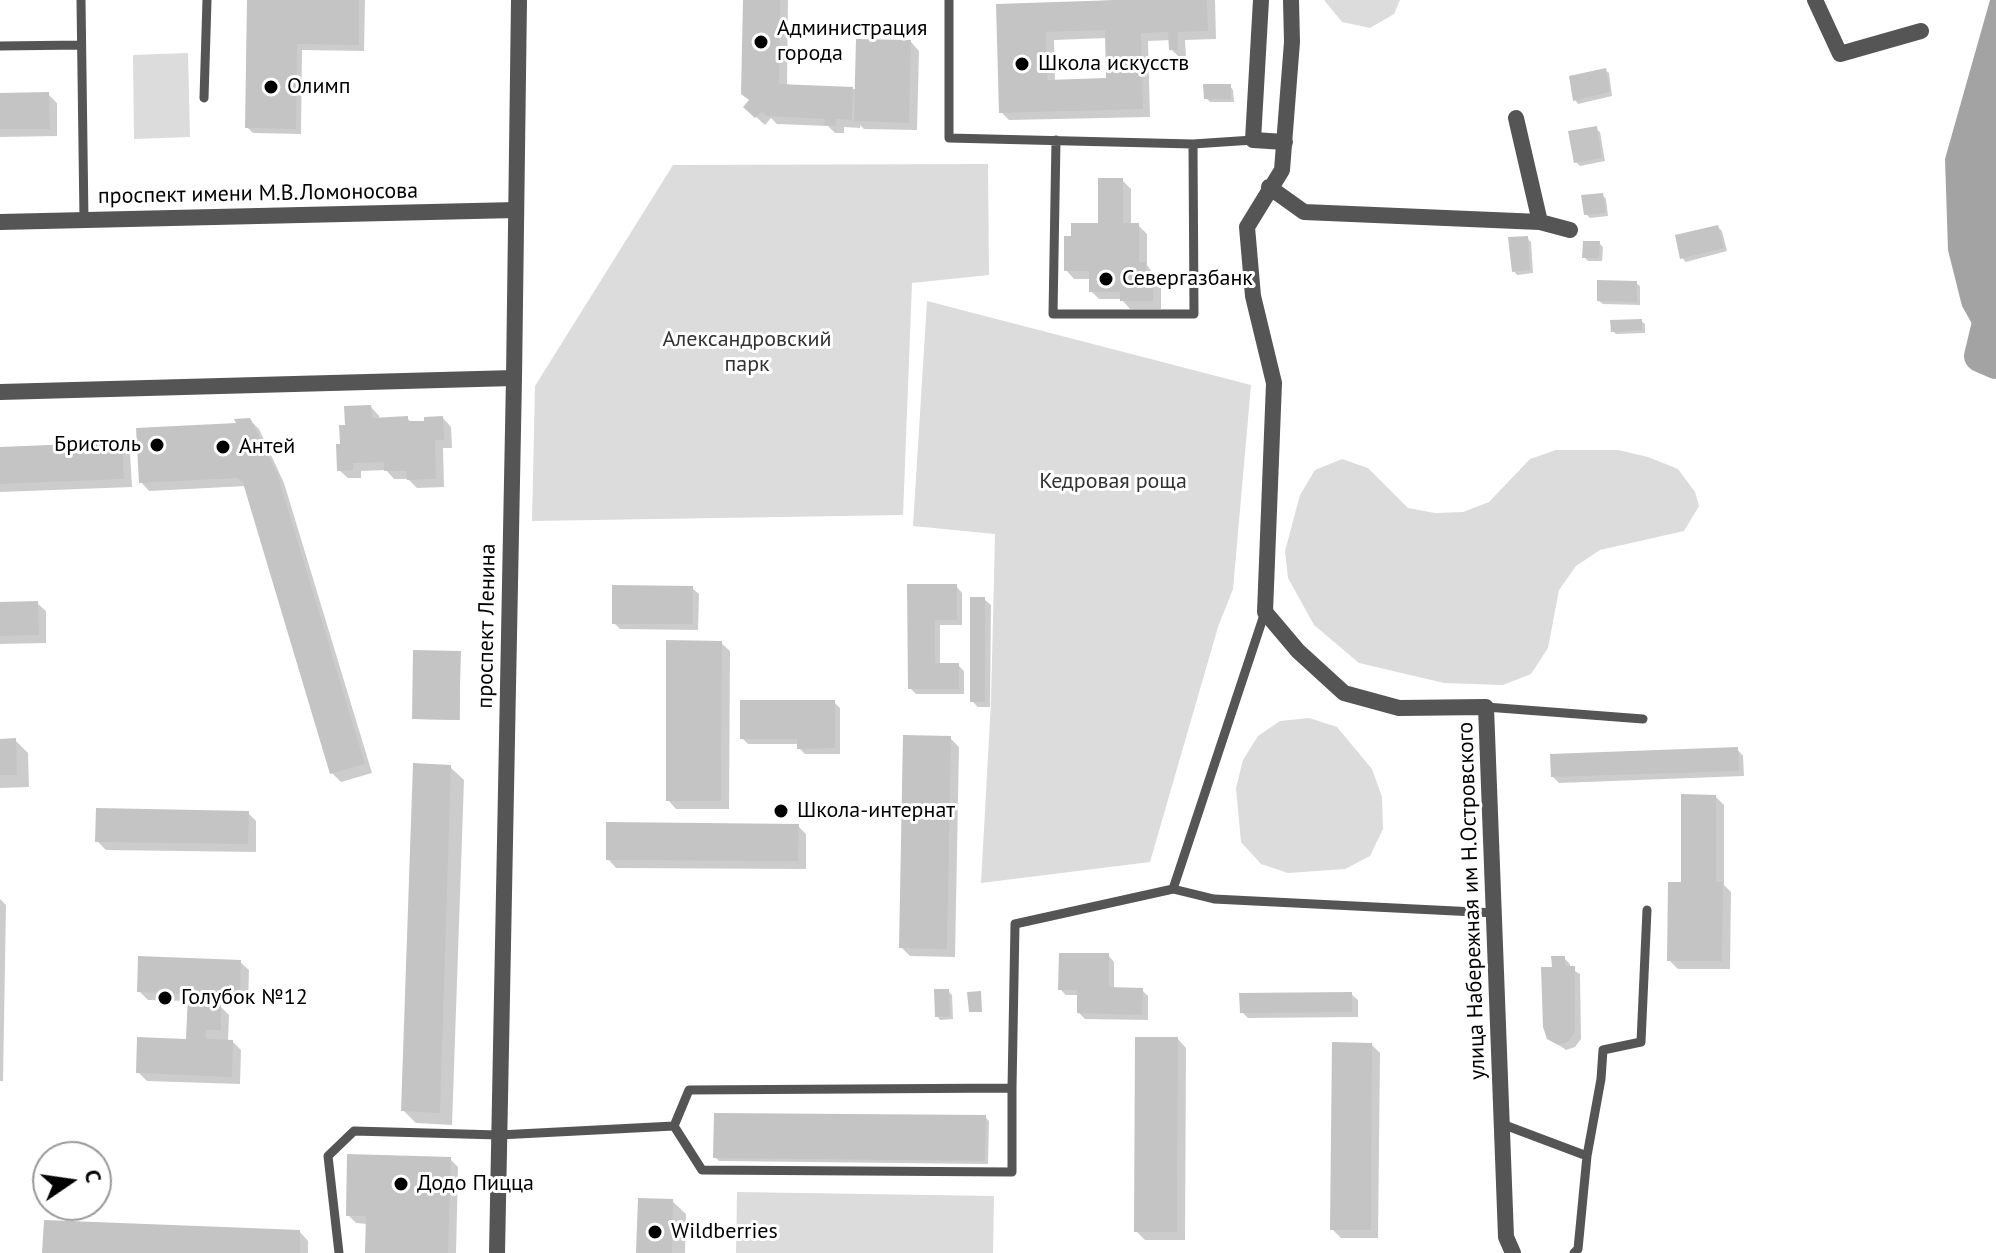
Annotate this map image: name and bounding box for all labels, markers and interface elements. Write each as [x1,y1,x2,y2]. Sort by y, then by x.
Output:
place label: Администрация города [777,16,927,68]
marker: Администрация города [752,33,770,51]
place label: Школа искусcтв [1038,51,1189,77]
marker: Школа искусcтв [1013,55,1031,73]
place label: Олимп [287,74,350,100]
marker: Олимп [262,78,280,96]
street label: проспект имени М.В.Ломоносова [98,178,418,210]
place label: Севергазбанк [1122,266,1253,292]
marker: Севергазбанк [1097,270,1115,288]
park label: Александровский парк [662,327,832,378]
place label: Бристоль [54,432,141,458]
place label: Антей [239,434,295,460]
marker: Бристоль [148,436,166,454]
marker: Антей [214,438,232,456]
park label: Кедровая роща [1039,469,1187,495]
street label: проспект Ленина [472,543,502,709]
street label: улица Набережная им Н.Островского [1453,722,1491,1080]
place label: Школа-интернат [797,798,955,824]
marker: Школа-интернат [772,802,790,820]
place label: Голубок №12 [181,985,308,1011]
marker: Голубок №12 [156,989,174,1007]
north arrow [32,1141,112,1221]
text: С [78,1167,108,1185]
place label: Додо Пицца [417,1171,534,1197]
marker: Додо Пицца [392,1175,410,1193]
place label: Wildberries [671,1219,778,1245]
marker: Wildberries [646,1223,664,1241]

